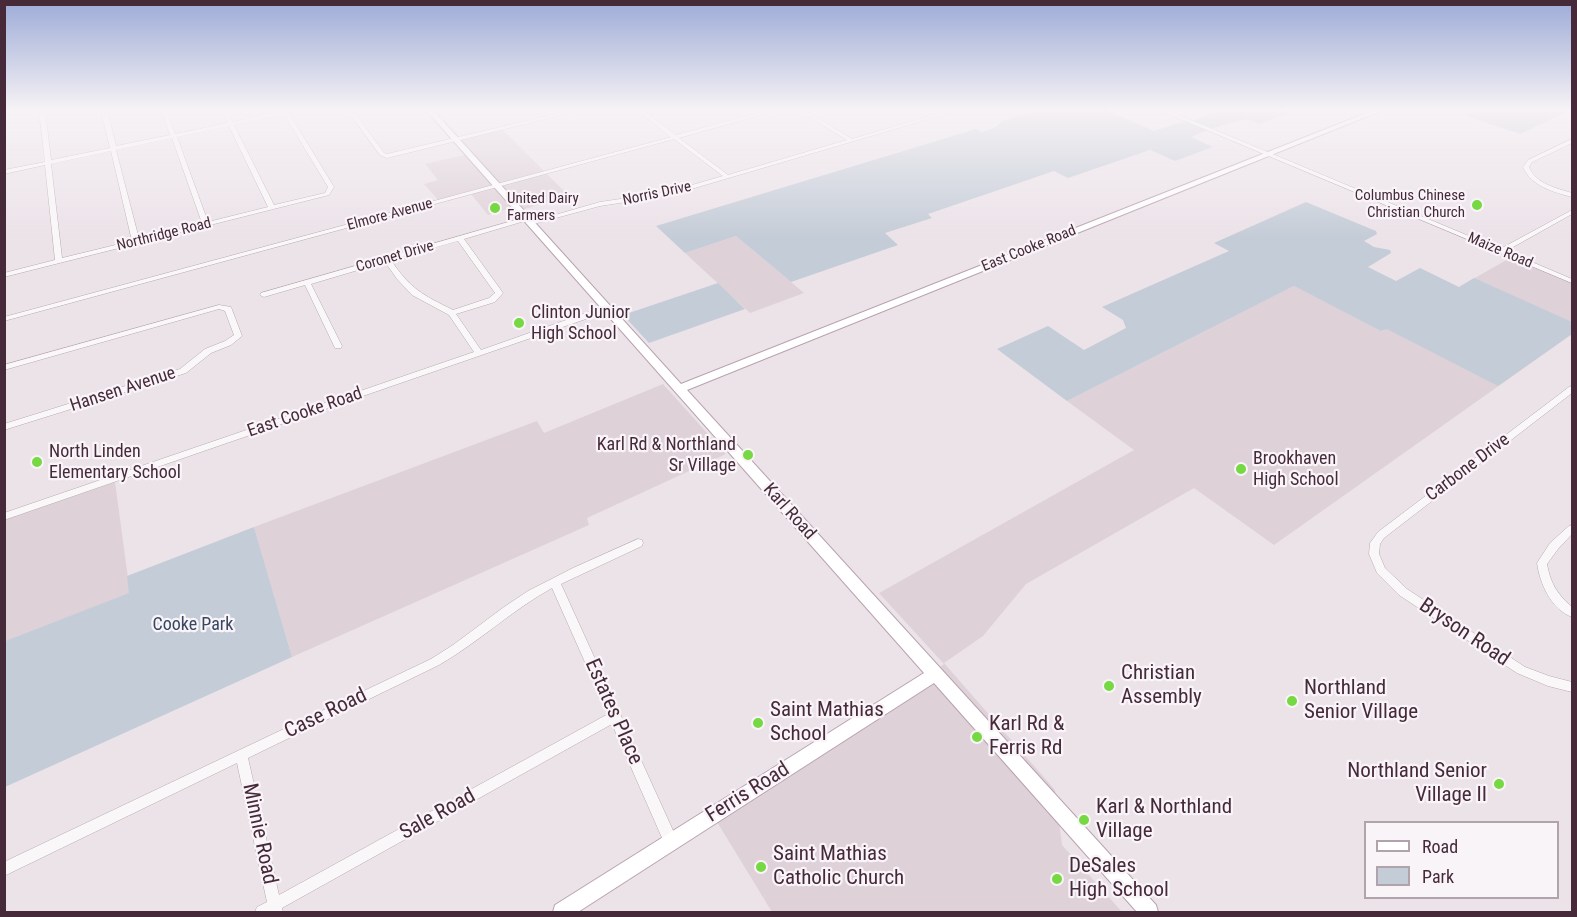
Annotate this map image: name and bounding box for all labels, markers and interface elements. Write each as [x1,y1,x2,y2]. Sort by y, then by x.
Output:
street label: Norris Drive [621,178,693,210]
place label: Columbus Chinese Christian Church [1355,187,1465,222]
place label: United Dairy Farmers [507,190,579,225]
street label: Elmore Avenue [345,195,435,235]
marker: Columbus Chinese Christian Church [1470,198,1484,212]
marker: United Dairy Farmers [488,201,502,215]
street label: Northridge Road [115,215,213,255]
street label: East Cooke Road [979,222,1079,276]
street label: Maize Road [1465,229,1535,273]
street label: Coronet Drive [354,237,436,277]
place label: Clinton Junior High School [531,302,630,344]
marker: Clinton Junior High School [512,316,526,330]
street label: Hansen Avenue [67,363,179,417]
street label: East Cooke Road [245,383,365,443]
street label: Carbone Drive [1422,429,1514,507]
place label: Karl Rd & Northland Sr Village [597,434,736,476]
place label: North Linden Elementary School [49,441,181,484]
marker: Karl Rd & Northland Sr Village [741,448,755,462]
place label: Brookhaven High School [1253,448,1339,490]
marker: North Linden Elementary School [30,455,44,469]
marker: Brookhaven High School [1234,462,1248,476]
street label: Karl Road [758,479,820,545]
street label: Bryson Road [1414,593,1514,673]
park label: Cooke Park [153,614,233,636]
street label: Estates Place [579,655,647,769]
place label: Christian Assembly [1121,661,1202,711]
place label: Northland Senior Village [1304,676,1418,726]
marker: Christian Assembly [1102,679,1116,693]
street label: Case Road [281,683,371,745]
marker: Northland Senior Village [1285,694,1299,708]
place label: Saint Mathias School [770,698,884,748]
place label: Karl Rd & Ferris Rd [989,712,1064,762]
marker: Saint Mathias School [751,716,765,730]
marker: Karl Rd & Ferris Rd [970,730,984,744]
street label: Ferris Road [702,757,794,829]
place label: Northland Senior Village II [1347,759,1487,809]
marker: Northland Senior Village II [1492,777,1506,791]
street label: Minnie Road [236,781,282,887]
street label: Sale Road [396,784,480,846]
place label: Karl & Northland Village [1096,795,1232,845]
marker: Karl & Northland Village [1077,813,1091,827]
legend [1364,821,1559,899]
text: Road [1422,836,1458,857]
place label: Saint Mathias Catholic Church [773,842,904,892]
place label: DeSales High School [1069,854,1169,904]
marker: Saint Mathias Catholic Church [754,860,768,874]
text: Park [1422,866,1454,887]
marker: DeSales High School [1050,872,1064,886]

